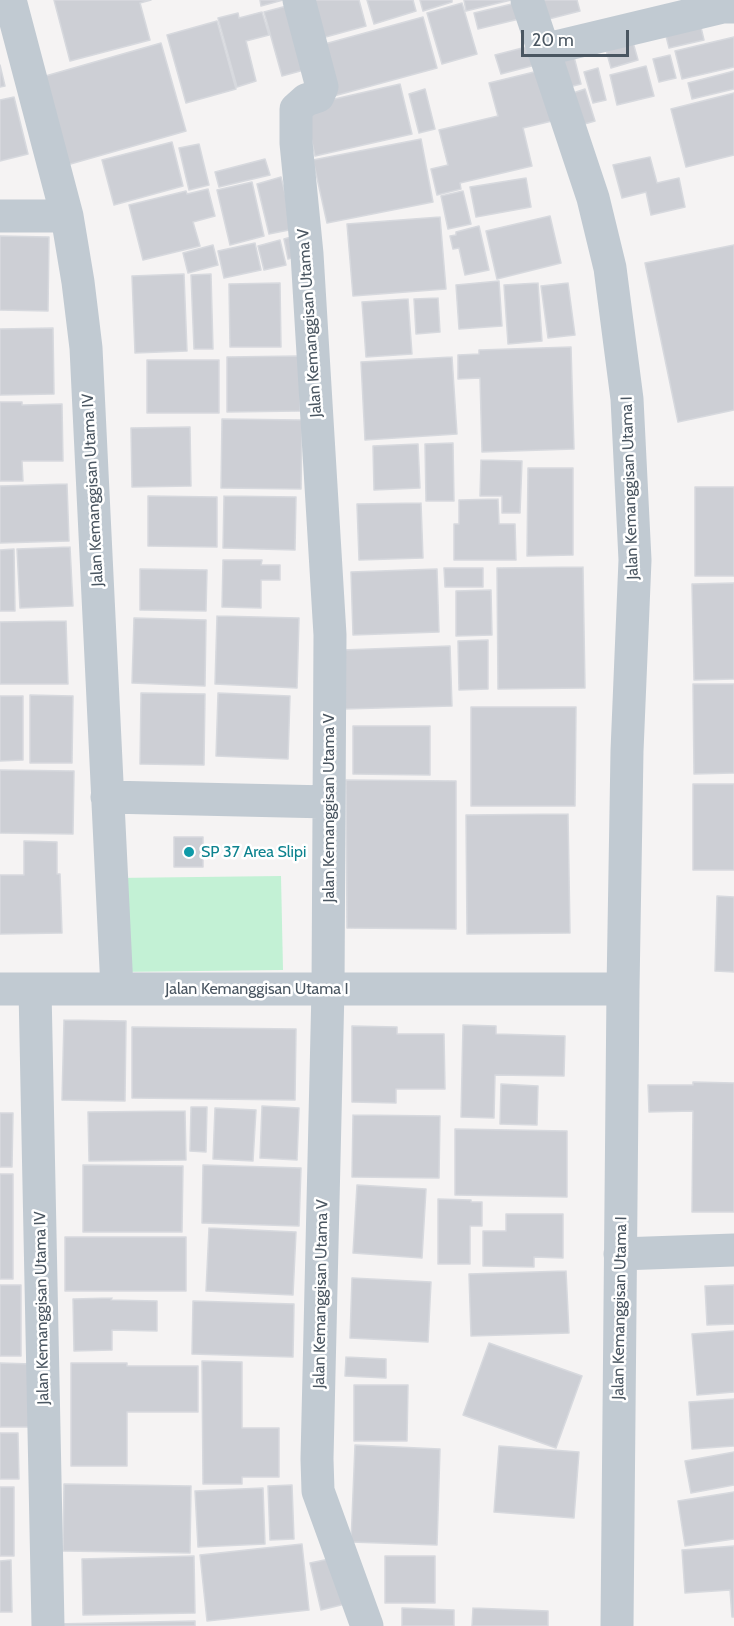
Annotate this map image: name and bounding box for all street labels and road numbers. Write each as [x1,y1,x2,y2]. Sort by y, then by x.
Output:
street label: Jalan Kemanggisan Utama V [294,228,326,418]
street label: Jalan Kemanggisan Utama IV [78,393,108,587]
street label: Jalan Kemanggisan Utama I [617,396,643,580]
street label: Jalan Kemanggisan Utama V [319,713,339,903]
street label: Jalan Kemanggisan Utama I [165,979,349,999]
street label: Jalan Kemanggisan Utama V [310,1199,332,1389]
street label: Jalan Kemanggisan Utama IV [31,1211,53,1405]
street label: Jalan Kemanggisan Utama I [609,1216,631,1400]

